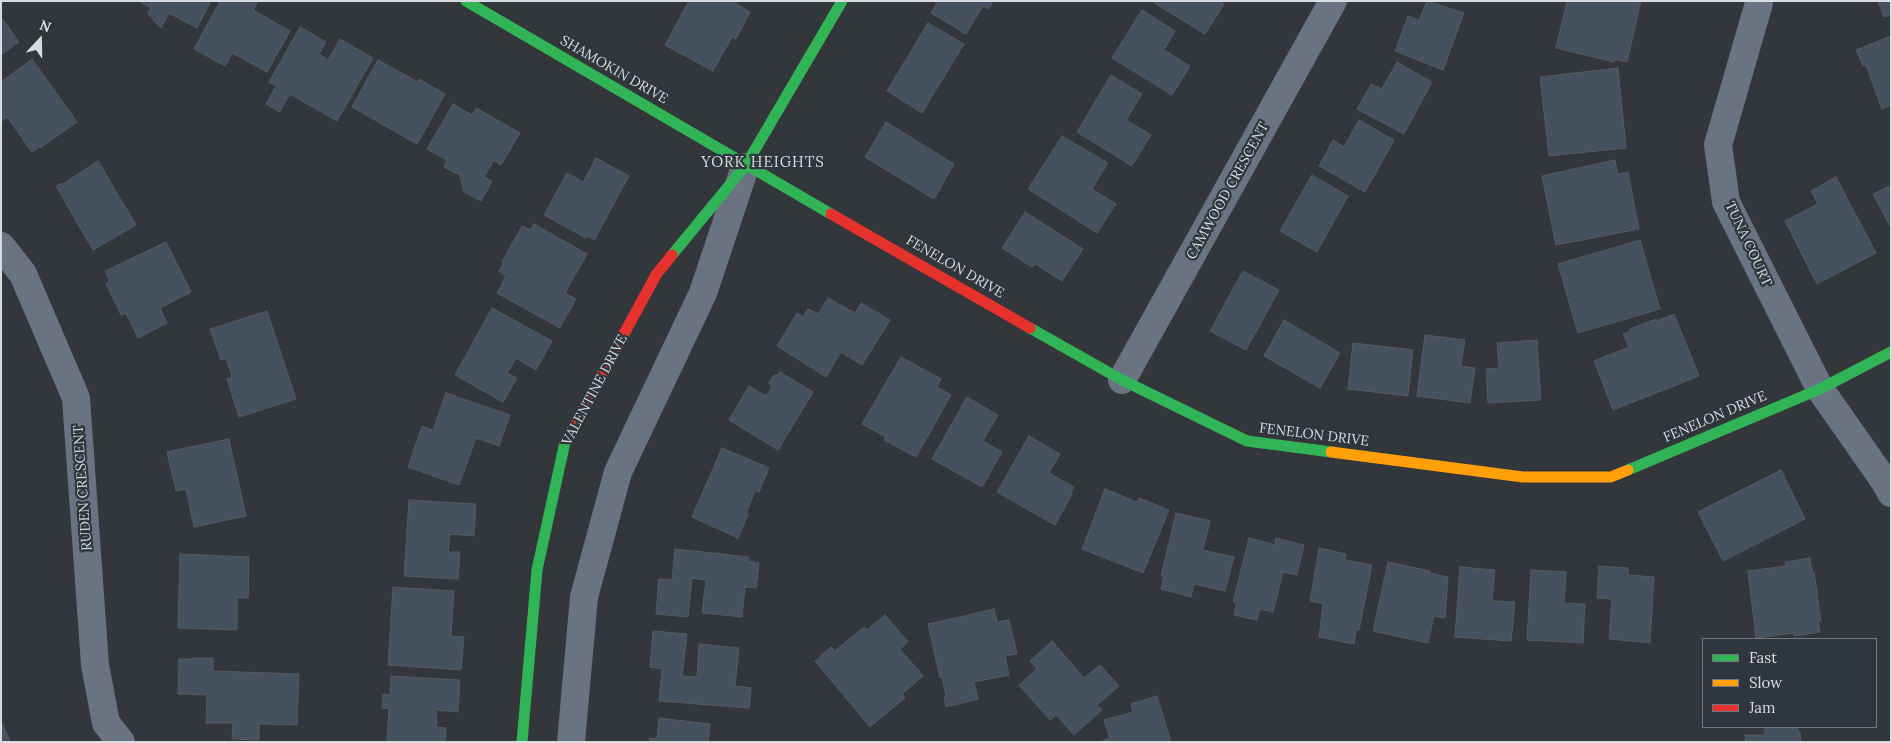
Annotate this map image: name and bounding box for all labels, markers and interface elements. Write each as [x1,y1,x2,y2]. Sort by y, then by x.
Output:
north arrow [15,15,65,65]
text: N [37,16,54,36]
street label: SHAMOKIN DRIVE [557,32,671,108]
street label: CAMWOOD CRESCENT [1183,119,1273,263]
district label: YORK HEIGHTS [700,154,826,172]
street label: TUNA COURT [1721,199,1775,289]
street label: FENELON DRIVE [903,232,1007,302]
street label: VALENTINE DRIVE [559,332,631,448]
street label: FENELON DRIVE [1661,388,1769,446]
street label: FENELON DRIVE [1258,420,1370,450]
street label: RUDEN CRESCENT [70,425,96,551]
legend [1702,638,1877,728]
text: Fast [1749,648,1777,667]
text: Slow [1749,673,1782,692]
text: Jam [1749,698,1776,717]

